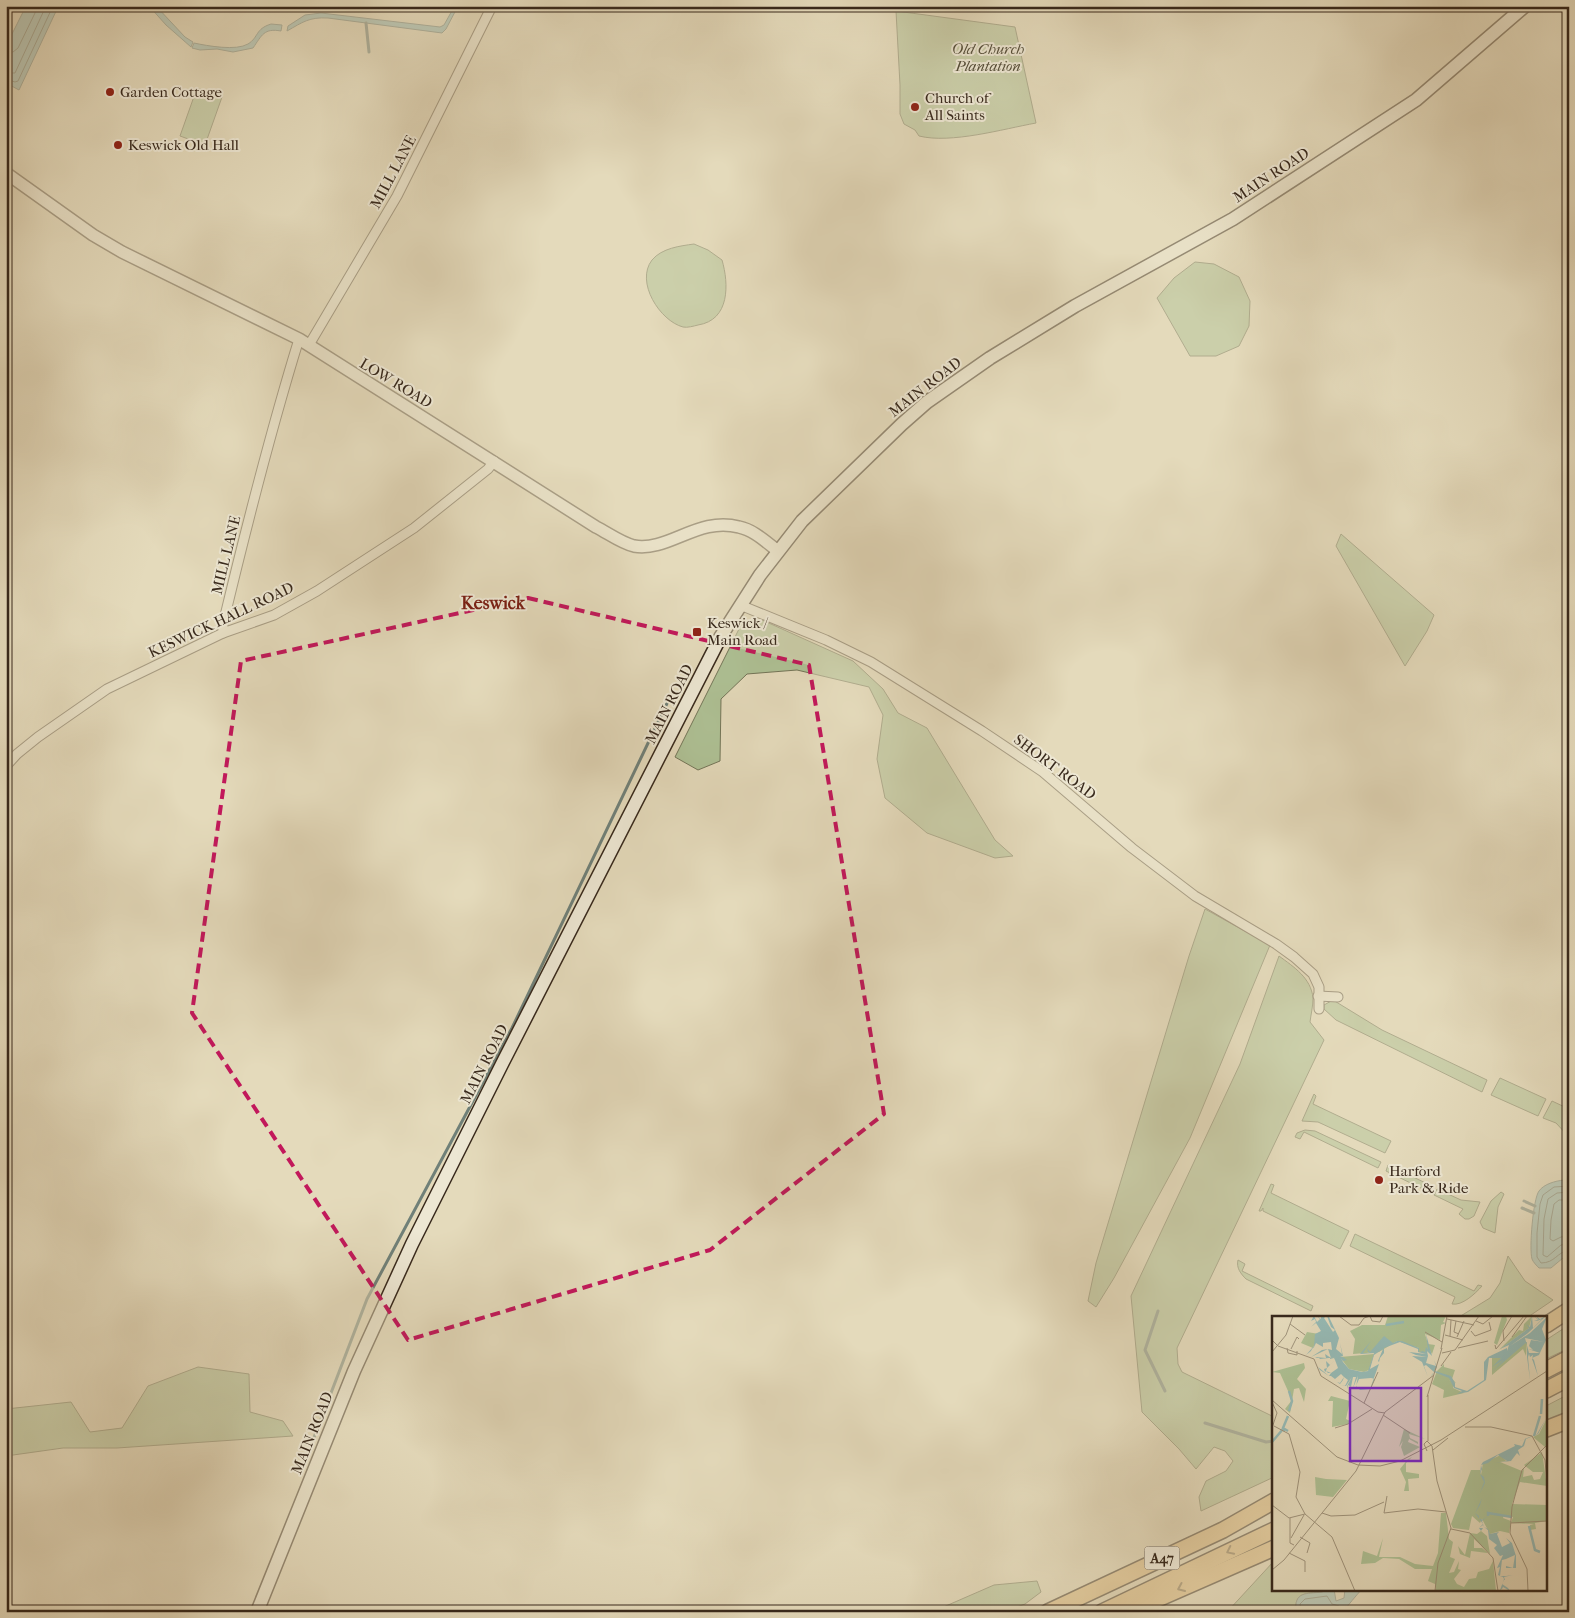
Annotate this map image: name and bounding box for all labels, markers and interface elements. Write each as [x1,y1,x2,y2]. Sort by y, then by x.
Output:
park label: Old Church Plantation [952,40,1024,75]
place label: Garden Cottage [120,83,223,101]
marker: Garden Cottage [104,86,116,98]
place label: Church of All Saints [924,89,992,124]
marker: Church of All Saints [909,101,921,113]
street label: MILL LANE [366,132,420,212]
place label: Keswick Old Hall [128,136,239,154]
marker: Keswick Old Hall [112,139,124,151]
street label: MAIN ROAD [1230,144,1312,206]
street label: MAIN ROAD [885,353,965,421]
street label: LOW ROAD [356,354,436,412]
street label: MILL LANE [208,514,244,596]
street label: KESWICK HALL ROAD [145,578,297,662]
district label: Keswick [461,593,526,614]
place label: Keswick / Main Road [707,614,778,649]
marker: Keswick / Main Road [691,626,703,638]
street label: MAIN ROAD [641,661,697,747]
street label: SHORT ROAD [1010,730,1100,804]
street label: MAIN ROAD [456,1021,512,1107]
place label: Harford Park & Ride [1389,1162,1469,1197]
marker: Harford Park & Ride [1373,1174,1385,1186]
inset map [1272,1316,1548,1590]
street label: MAIN ROAD [287,1389,337,1477]
one-way arrow [1226,1545,1235,1556]
road number: A47 [1144,1546,1180,1570]
one-way arrow [1177,1582,1186,1593]

